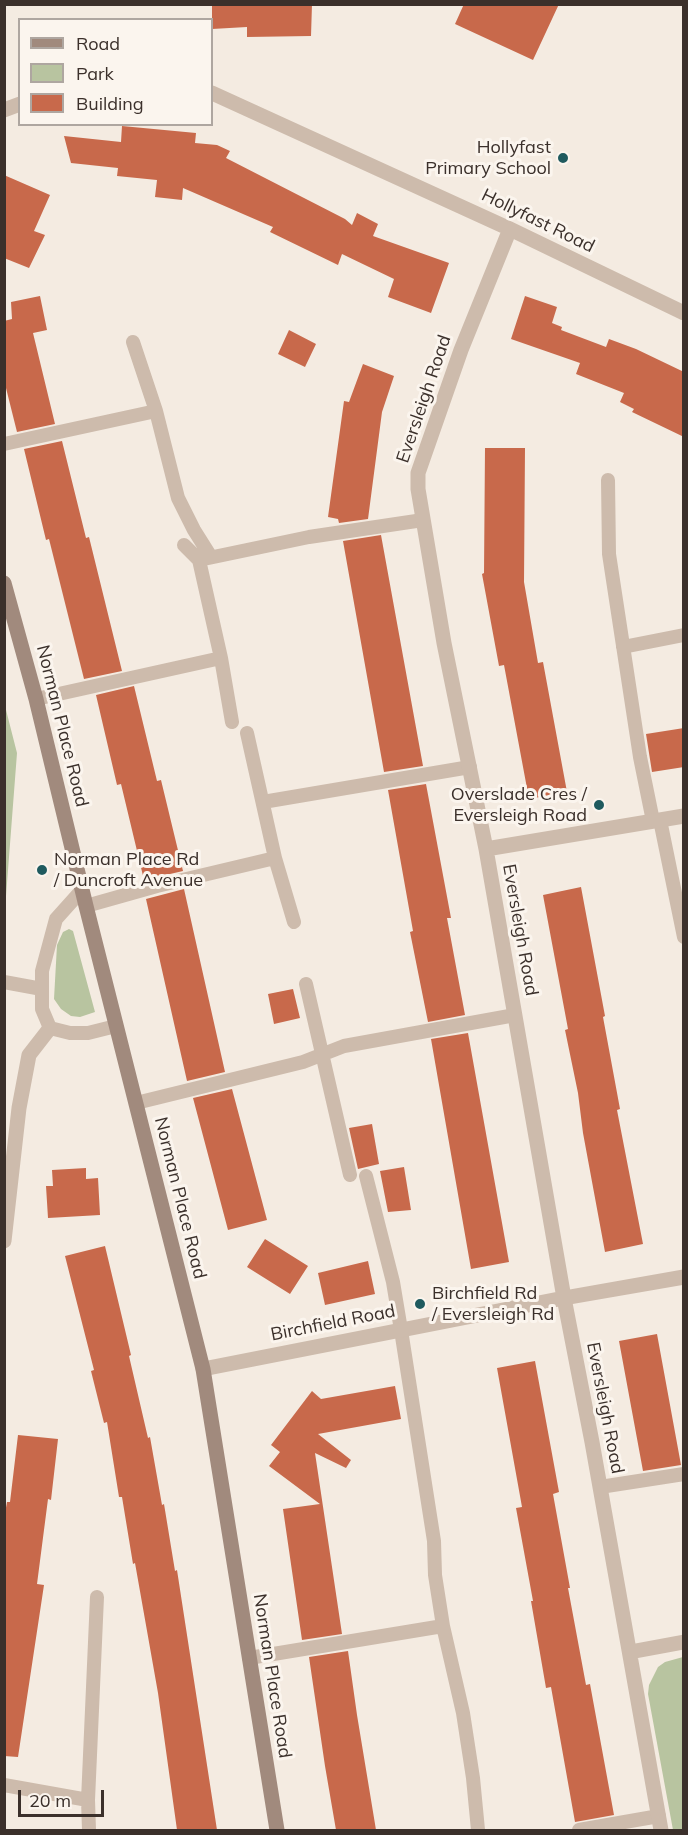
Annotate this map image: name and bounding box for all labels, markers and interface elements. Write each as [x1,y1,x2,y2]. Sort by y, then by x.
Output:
legend [18,18,213,126]
text: Road [76,32,120,55]
text: Park [76,62,114,85]
text: Building [76,92,144,115]
place label: Hollyfast Primary School [425,137,551,180]
marker: Hollyfast Primary School [556,151,570,165]
street label: Hollyfast Road [478,184,598,258]
street label: Eversleigh Road [392,332,456,466]
street label: Norman Place Road [31,643,93,809]
place label: Overslade Cres / Eversleigh Road [451,784,587,826]
marker: Overslade Cres / Eversleigh Road [592,798,606,812]
place label: Norman Place Rd / Duncroft Avenue [54,849,203,892]
street label: Eversleigh Road [498,862,542,998]
marker: Norman Place Rd / Duncroft Avenue [35,863,49,877]
street label: Norman Place Road [149,1115,211,1281]
place label: Birchfield Rd / Eversleigh Rd [432,1283,554,1326]
marker: Birchfield Rd / Eversleigh Rd [413,1297,427,1311]
street label: Birchfield Road [269,1300,397,1346]
street label: Eversleigh Road [582,1340,628,1476]
street label: Norman Place Road [248,1592,296,1760]
scale bar [21,1778,106,1816]
text: 20 m [29,1789,71,1812]

